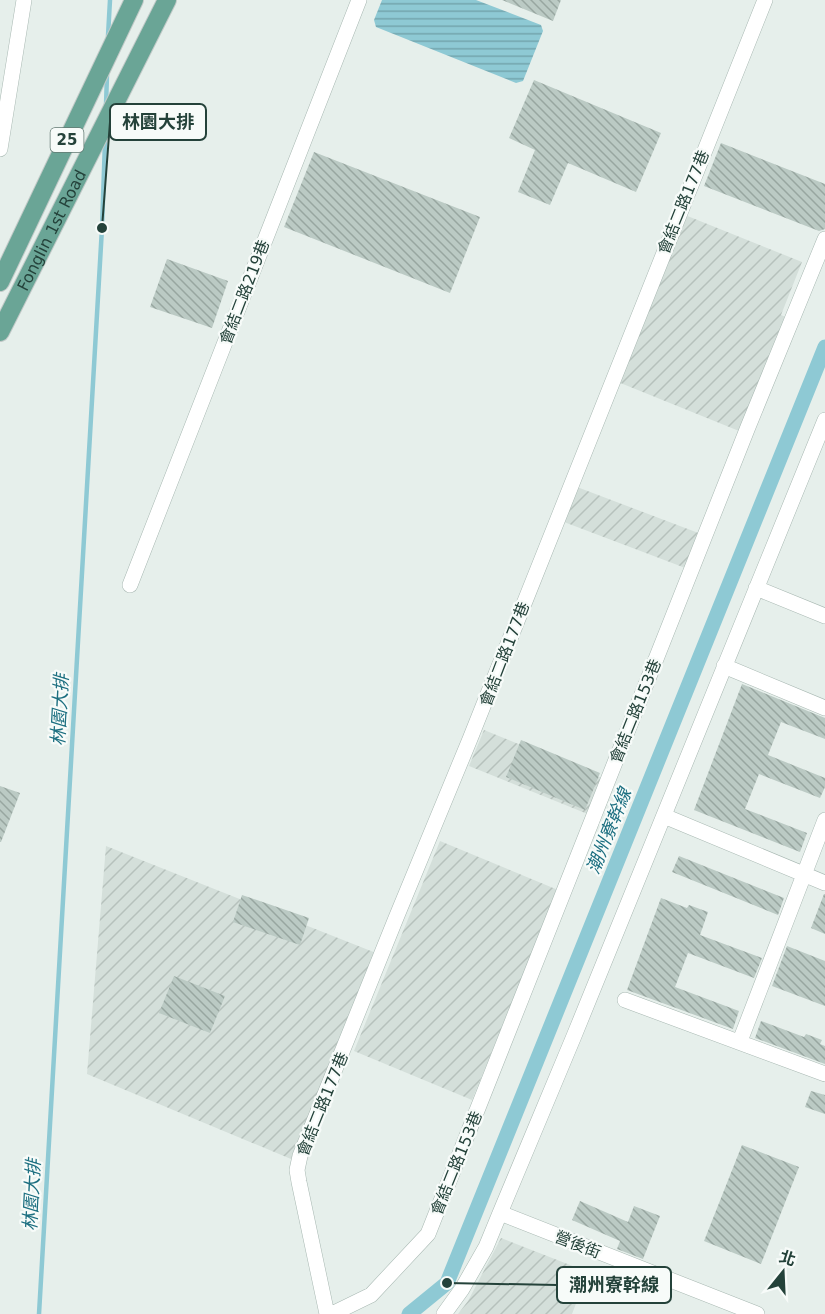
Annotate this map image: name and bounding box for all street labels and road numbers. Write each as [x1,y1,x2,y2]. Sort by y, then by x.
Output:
road number: 25 [50,128,84,152]
street label: 會結二路177巷 [654,147,713,257]
street label: Fonglin 1st Road [13,167,90,294]
street label: 會結二路219巷 [216,237,273,347]
street label: 會結二路177巷 [476,599,533,709]
street label: 會結二路153巷 [606,656,665,766]
street label: 會結二路177巷 [293,1049,352,1159]
street label: 會結二路153巷 [427,1108,486,1218]
street label: 營後街 [552,1227,604,1262]

